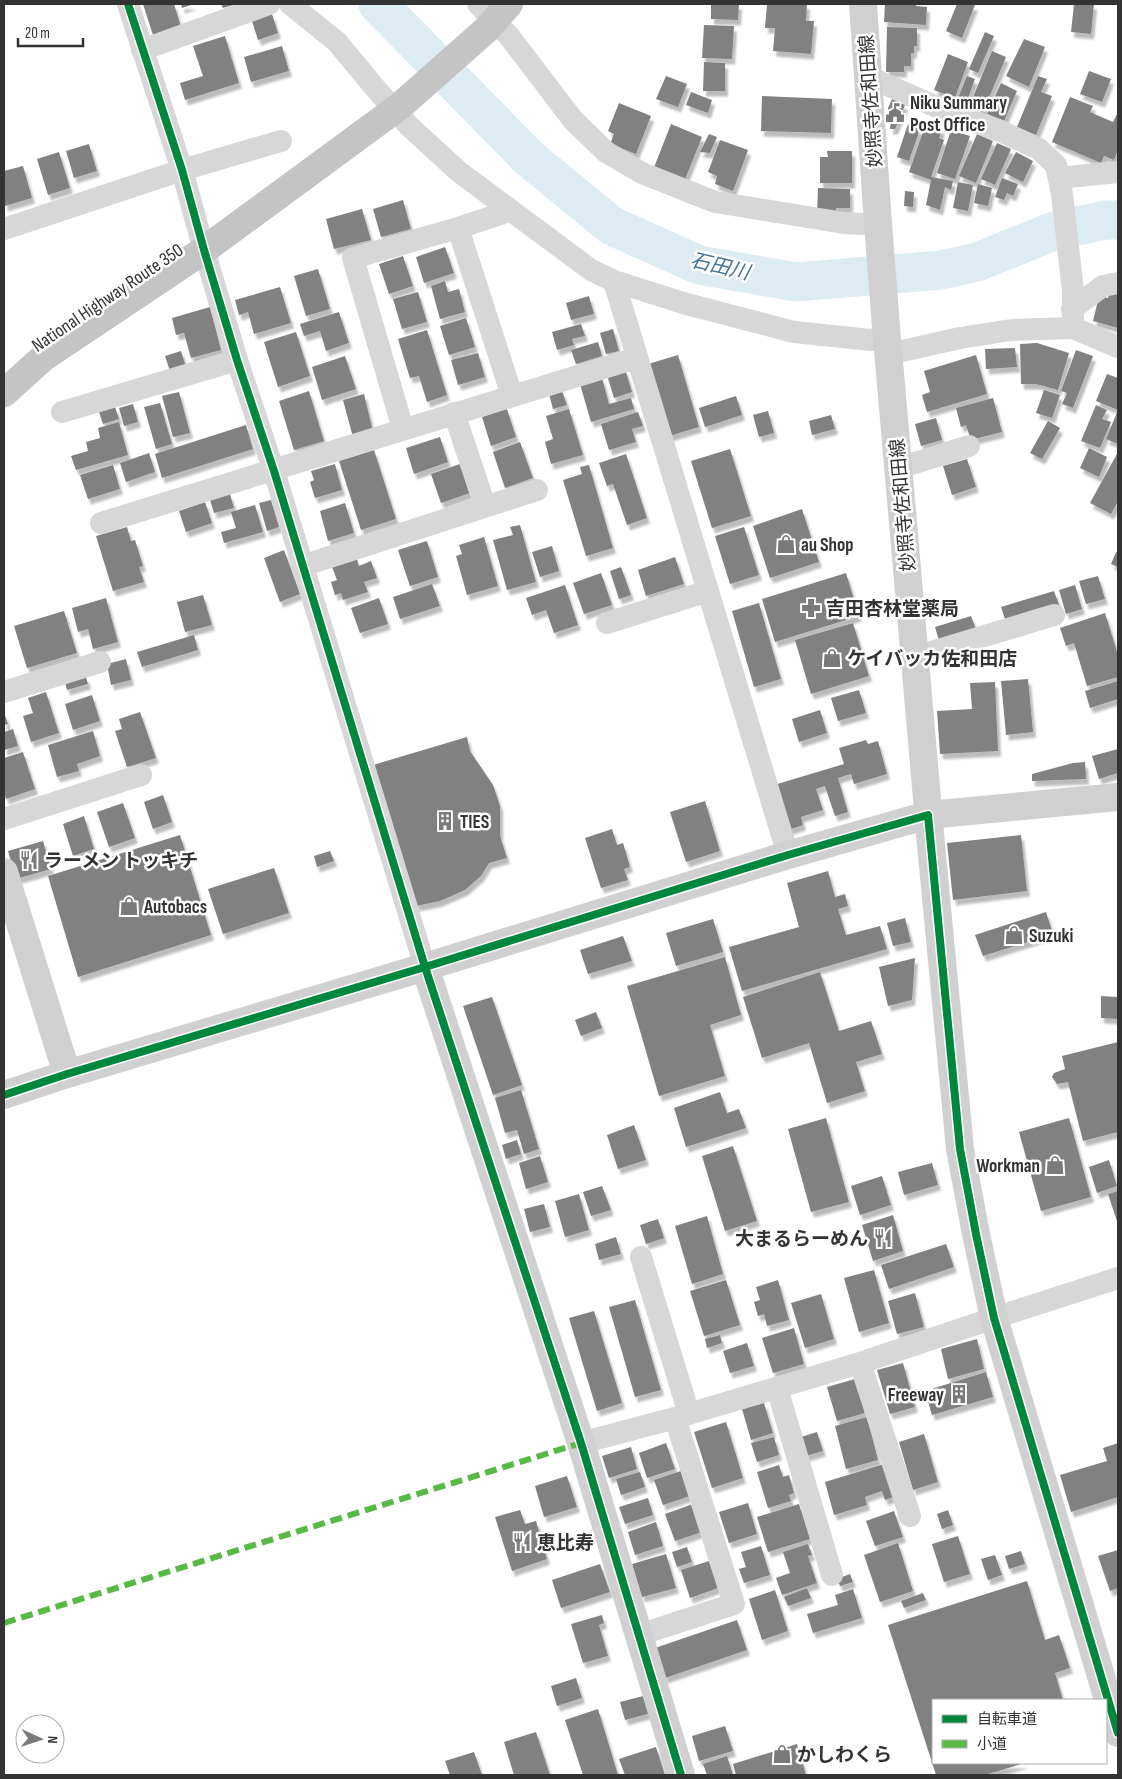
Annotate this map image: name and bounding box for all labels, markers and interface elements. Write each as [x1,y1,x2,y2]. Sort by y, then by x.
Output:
scale bar [18,15,82,47]
text: 20 m [25,24,50,43]
street label: 妙照寺佐和田線 [855,34,888,168]
place label: Niku Summary Post Office [910,92,1007,137]
public building icon: Niku Summary Post Office [884,102,906,124]
street label: National Highway Route 350 [28,239,188,357]
water label: 石田川 [688,249,754,286]
street label: 妙照寺佐和田線 [886,438,921,572]
shop icon: au Shop [775,533,797,555]
place label: au Shop [801,534,854,557]
pharmacy icon: 吉田杏林堂薬局 [800,597,822,619]
place label: 吉田杏林堂薬局 [826,598,959,621]
shop icon: ケイバッカ佐和田店 [821,647,843,669]
place label: ケイバッカ佐和田店 [847,648,1017,671]
building icon: TIES [434,810,456,832]
place label: TIES [460,811,489,834]
restaurant icon: ラーメン トッキチ [18,849,40,871]
place label: ラーメン トッキチ [44,850,198,873]
shop icon: Autobacs [118,895,140,917]
place label: Autobacs [143,896,207,919]
shop icon: Suzuki [1003,924,1025,946]
place label: Suzuki [1029,925,1074,948]
shop icon: Workman [1044,1154,1066,1176]
place label: Workman [976,1155,1040,1178]
restaurant icon: 大まるらーめん [872,1227,894,1249]
place label: 大まるらーめん [735,1228,868,1251]
building icon: Freeway [948,1383,970,1405]
place label: Freeway [888,1384,944,1407]
restaurant icon: 恵比寿 [511,1531,533,1553]
place label: 恵比寿 [537,1532,594,1555]
legend [932,1699,1107,1764]
text: 自転車道 [977,1710,1037,1729]
north arrow [15,1714,65,1764]
text: N [44,1735,61,1744]
text: 小道 [977,1735,1007,1754]
shop icon: かしわくら [771,1743,793,1765]
place label: かしわくら [797,1744,892,1767]

